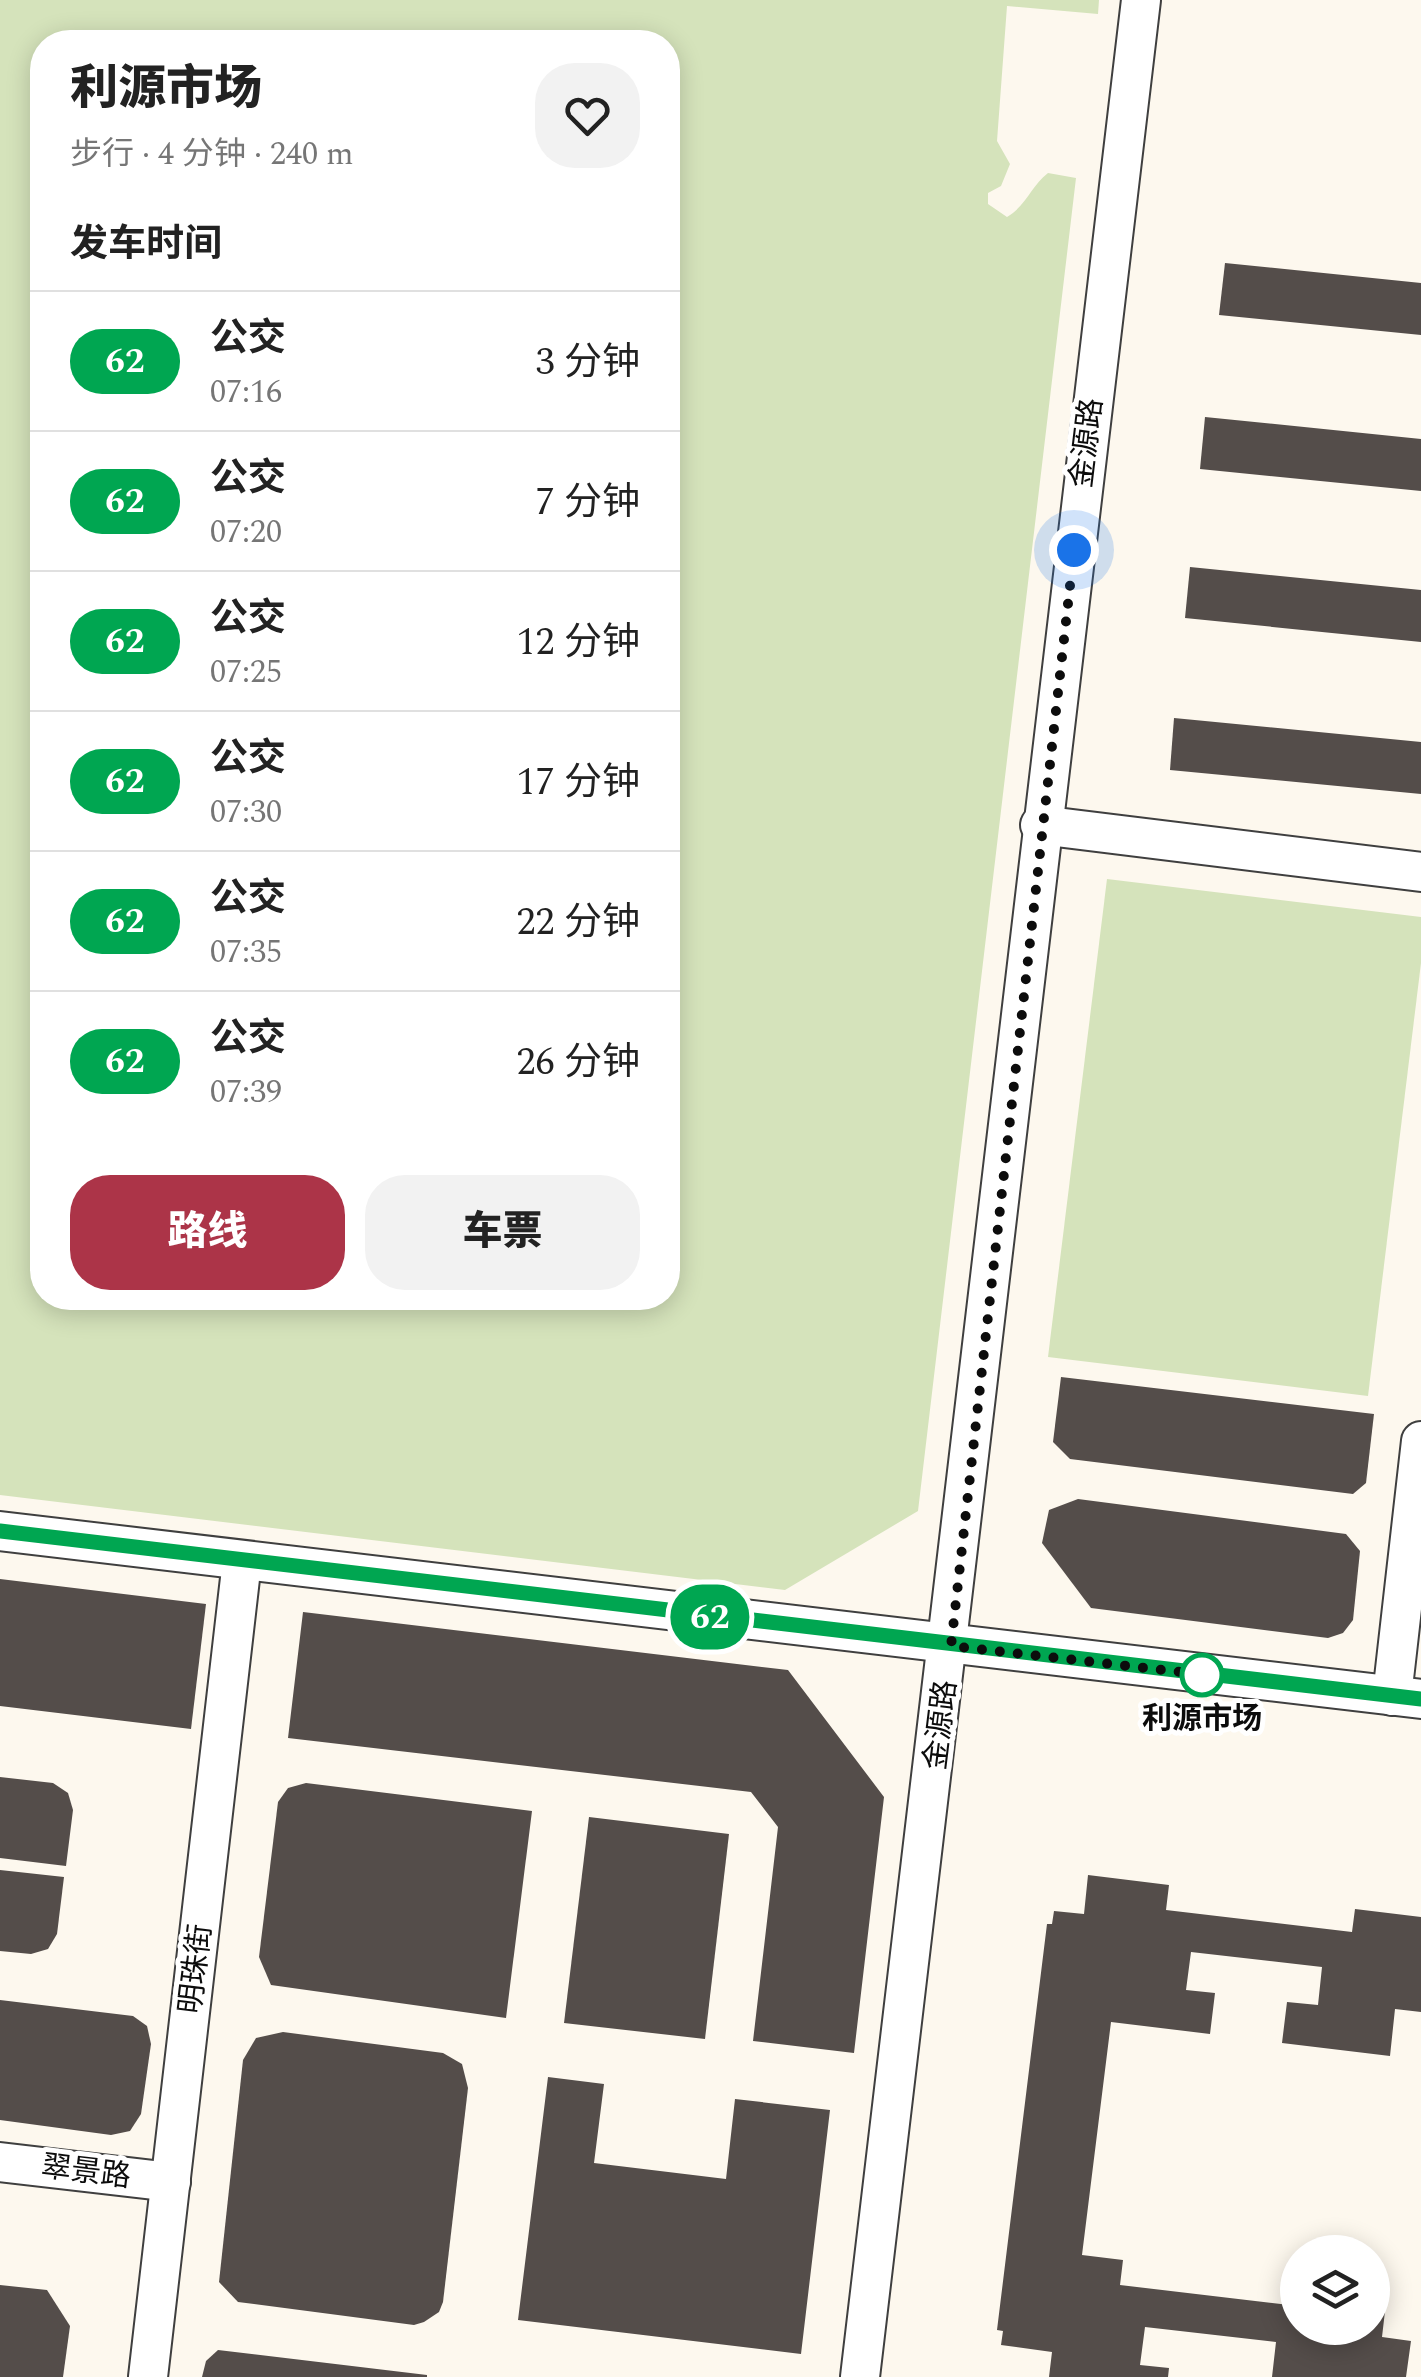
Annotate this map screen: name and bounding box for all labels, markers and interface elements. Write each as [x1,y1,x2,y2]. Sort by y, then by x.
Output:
text: 利源市场 [70,53,262,126]
button: heart [535,63,640,168]
text: 步行 · 4 分钟 · 240 m [70,130,354,179]
text: 发车时间 [70,216,222,274]
text: 公交 [210,310,286,368]
text: 3 分钟 [535,334,640,392]
text: 62 [105,335,145,388]
text: 07:16 [210,368,282,417]
street label: 金源路 [1059,396,1115,490]
text: 公交 [210,450,286,508]
text: 7 分钟 [535,474,640,532]
text: 62 [105,475,145,528]
text: 07:20 [210,508,282,557]
your location [1049,525,1099,575]
text: 公交 [210,590,286,648]
text: 12 分钟 [516,614,640,672]
text: 62 [105,615,145,668]
text: 07:25 [210,648,282,697]
text: 公交 [210,730,286,788]
text: 17 分钟 [516,754,640,812]
text: 62 [105,755,145,808]
text: 07:30 [210,788,282,837]
text: 公交 [210,870,286,928]
text: 22 分钟 [516,894,640,952]
text: 62 [105,895,145,948]
text: 07:35 [210,928,282,977]
text: 公交 [210,1010,286,1068]
text: 26 分钟 [516,1034,640,1092]
text: 62 [105,1035,145,1088]
text: 07:39 [210,1068,282,1117]
button: 路线 [70,1175,345,1290]
button: 车票 [365,1175,640,1290]
line badge: 62 [665,1584,755,1650]
text: 62 [690,1591,730,1644]
marker: 利源市场 [1181,1654,1223,1696]
street label: 金源路 [913,1678,969,1772]
place label: 利源市场 [1142,1696,1262,1742]
street label: 明珠街 [168,1922,224,2016]
street label: 翠景路 [39,2144,133,2200]
map controls [1280,2235,1390,2345]
button: layers [1280,2235,1390,2345]

